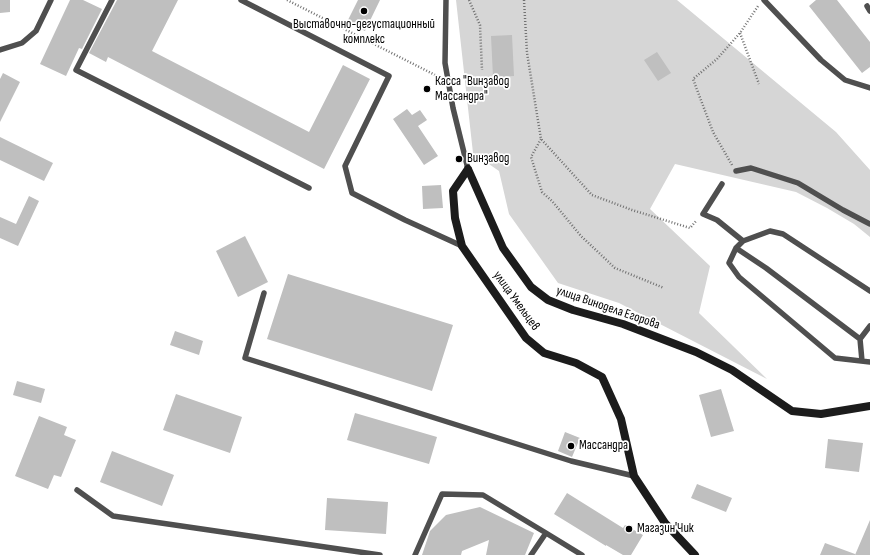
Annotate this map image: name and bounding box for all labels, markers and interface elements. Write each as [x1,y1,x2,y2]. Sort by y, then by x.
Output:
marker: Выставочно-дегустационный комплекс [359,6,369,16]
place label: Выставочно-дегустационный комплекс [293,17,435,48]
place label: Касса "Винзавод Массандра" [435,74,509,105]
marker: Касса "Винзавод Массандра" [422,84,432,94]
place label: Винзавод [467,151,509,167]
marker: Винзавод [454,154,464,164]
street label: улица Умельцев [489,268,543,334]
street label: улица Винодела Егорова [554,283,662,333]
place label: Массандра [579,438,628,454]
marker: Массандра [566,441,576,451]
place label: Магазин'Чик [637,521,694,537]
marker: Магазин'Чик [624,524,634,534]

